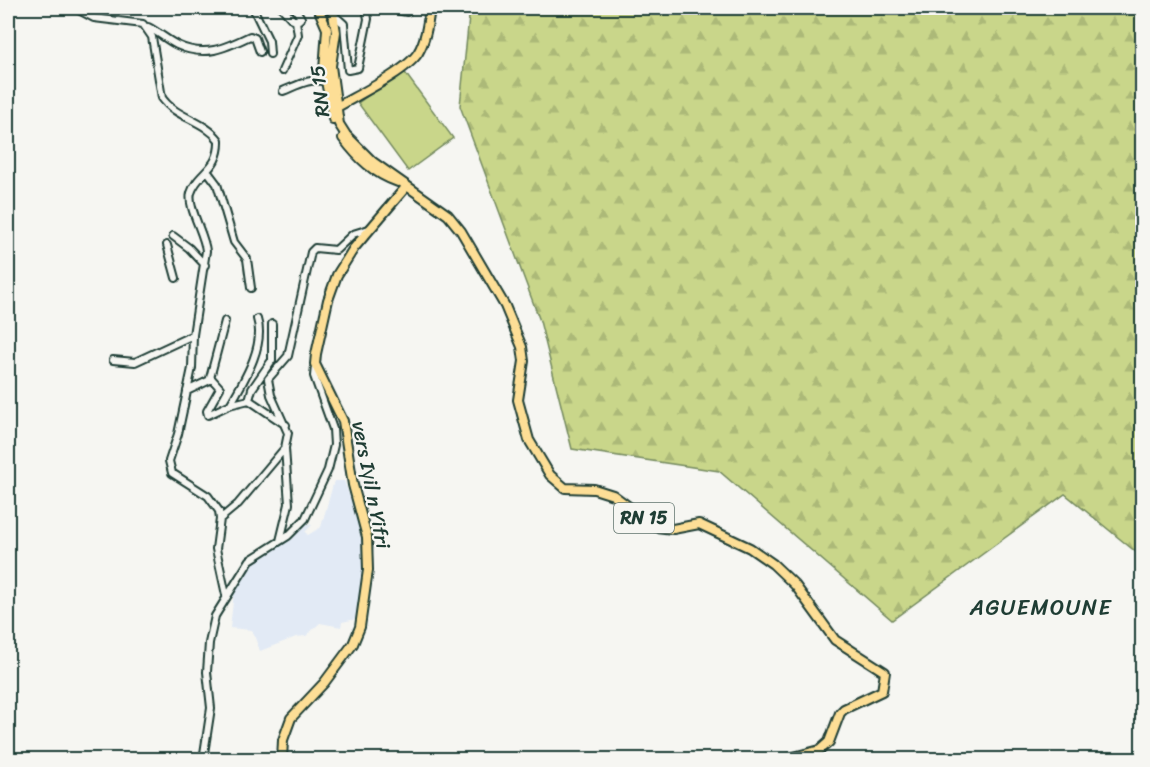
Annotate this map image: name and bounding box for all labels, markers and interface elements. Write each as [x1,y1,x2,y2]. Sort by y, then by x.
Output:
street label: RN 15 [300,63,340,119]
street label: vers Iγil n Yifri [341,418,401,552]
road number: RN 15 [614,503,674,533]
district label: AGUEMOUNE [969,588,1113,627]

